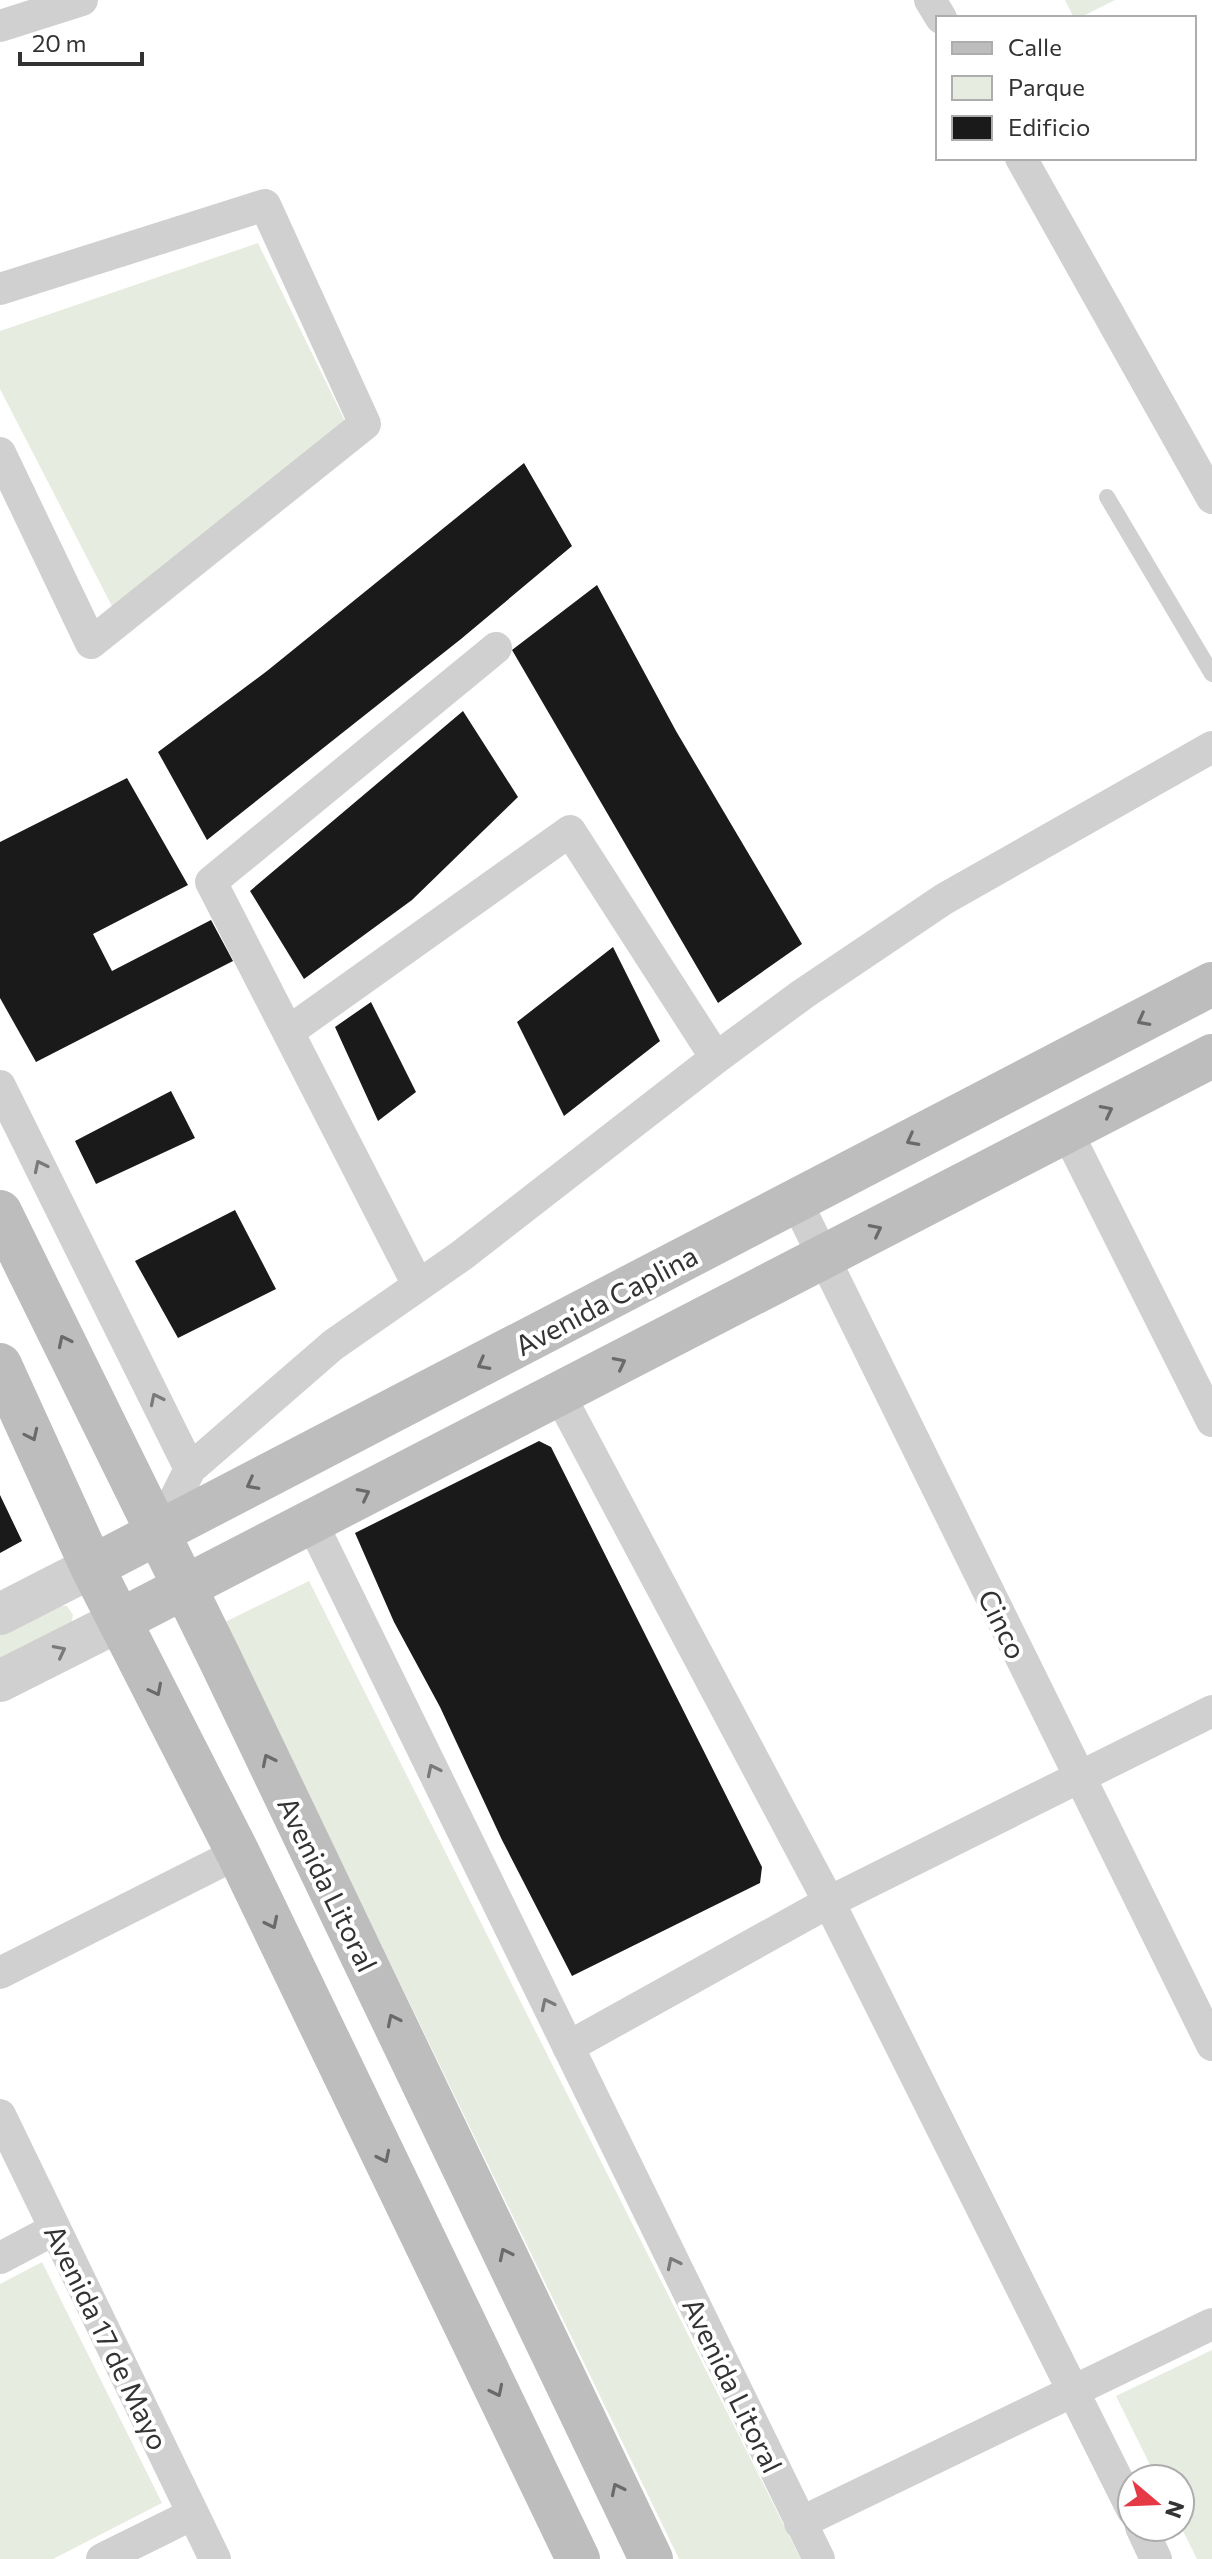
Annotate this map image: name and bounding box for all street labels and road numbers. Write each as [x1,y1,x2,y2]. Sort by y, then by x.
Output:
street label: Avenida Caplina [509,1238,703,1362]
street label: Cinco [972,1584,1034,1664]
street label: Avenida Litoral [271,1791,385,1977]
street label: Avenida 17 de Mayo [38,2219,176,2455]
street label: Avenida Litoral [676,2292,790,2478]

